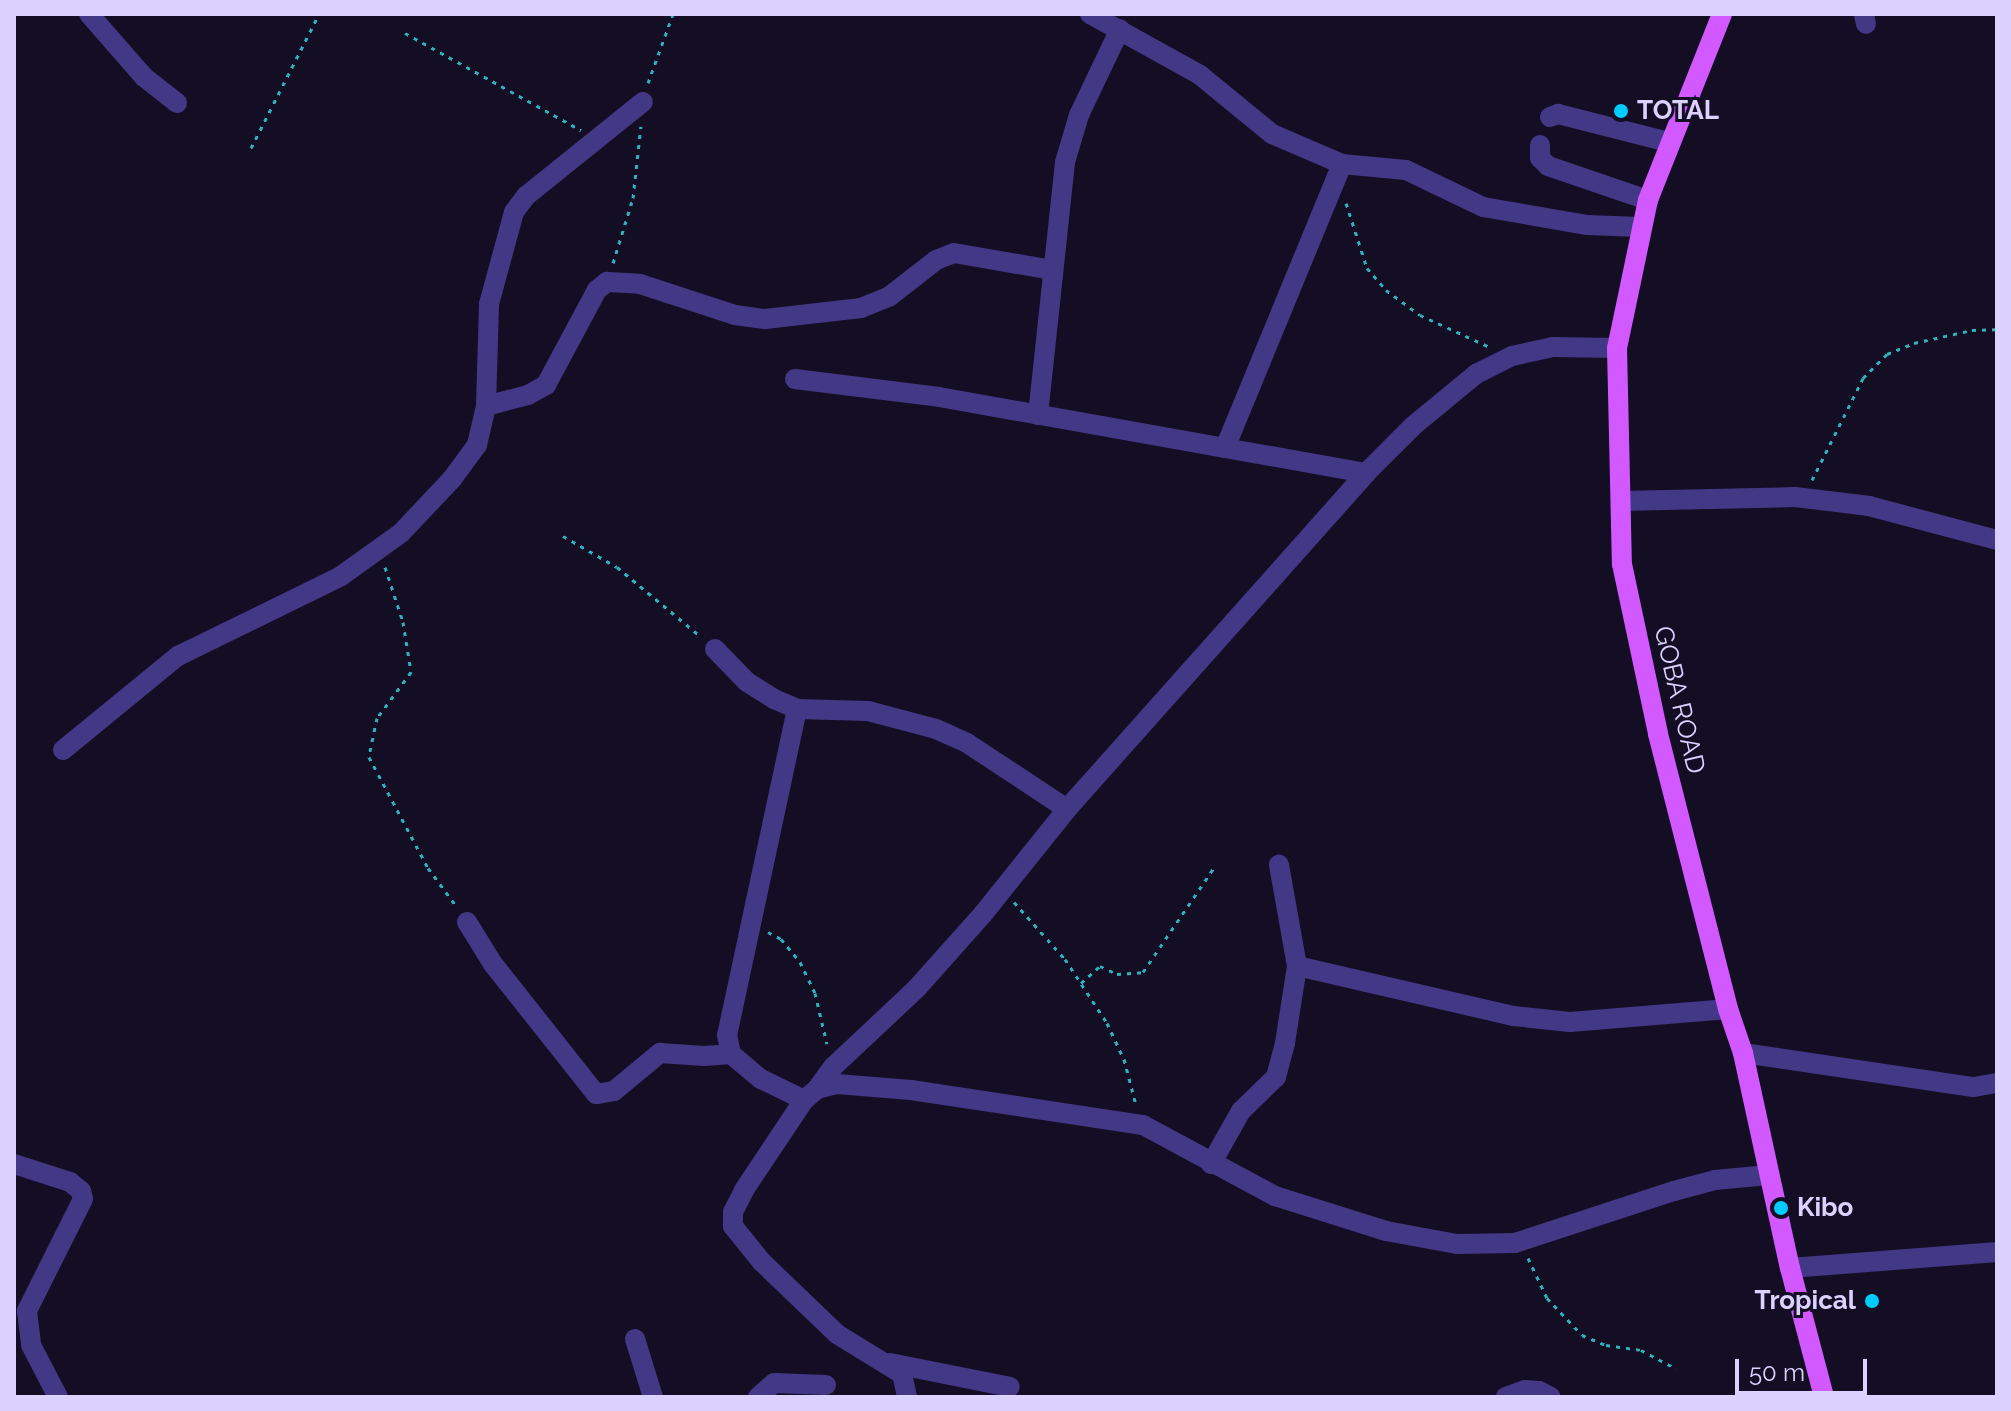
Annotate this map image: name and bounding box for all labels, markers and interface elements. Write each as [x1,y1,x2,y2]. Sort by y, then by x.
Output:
place label: TOTAL [1637,95,1719,127]
marker: TOTAL [1612,102,1630,120]
street label: GOBA ROAD [1647,623,1711,777]
place label: Kibo [1797,1192,1853,1224]
marker: Kibo [1772,1199,1790,1217]
place label: Tropical [1755,1285,1856,1317]
marker: Tropical [1863,1292,1881,1310]
scale bar [1739,1343,1871,1393]
text: 50 m [1749,1358,1805,1387]

